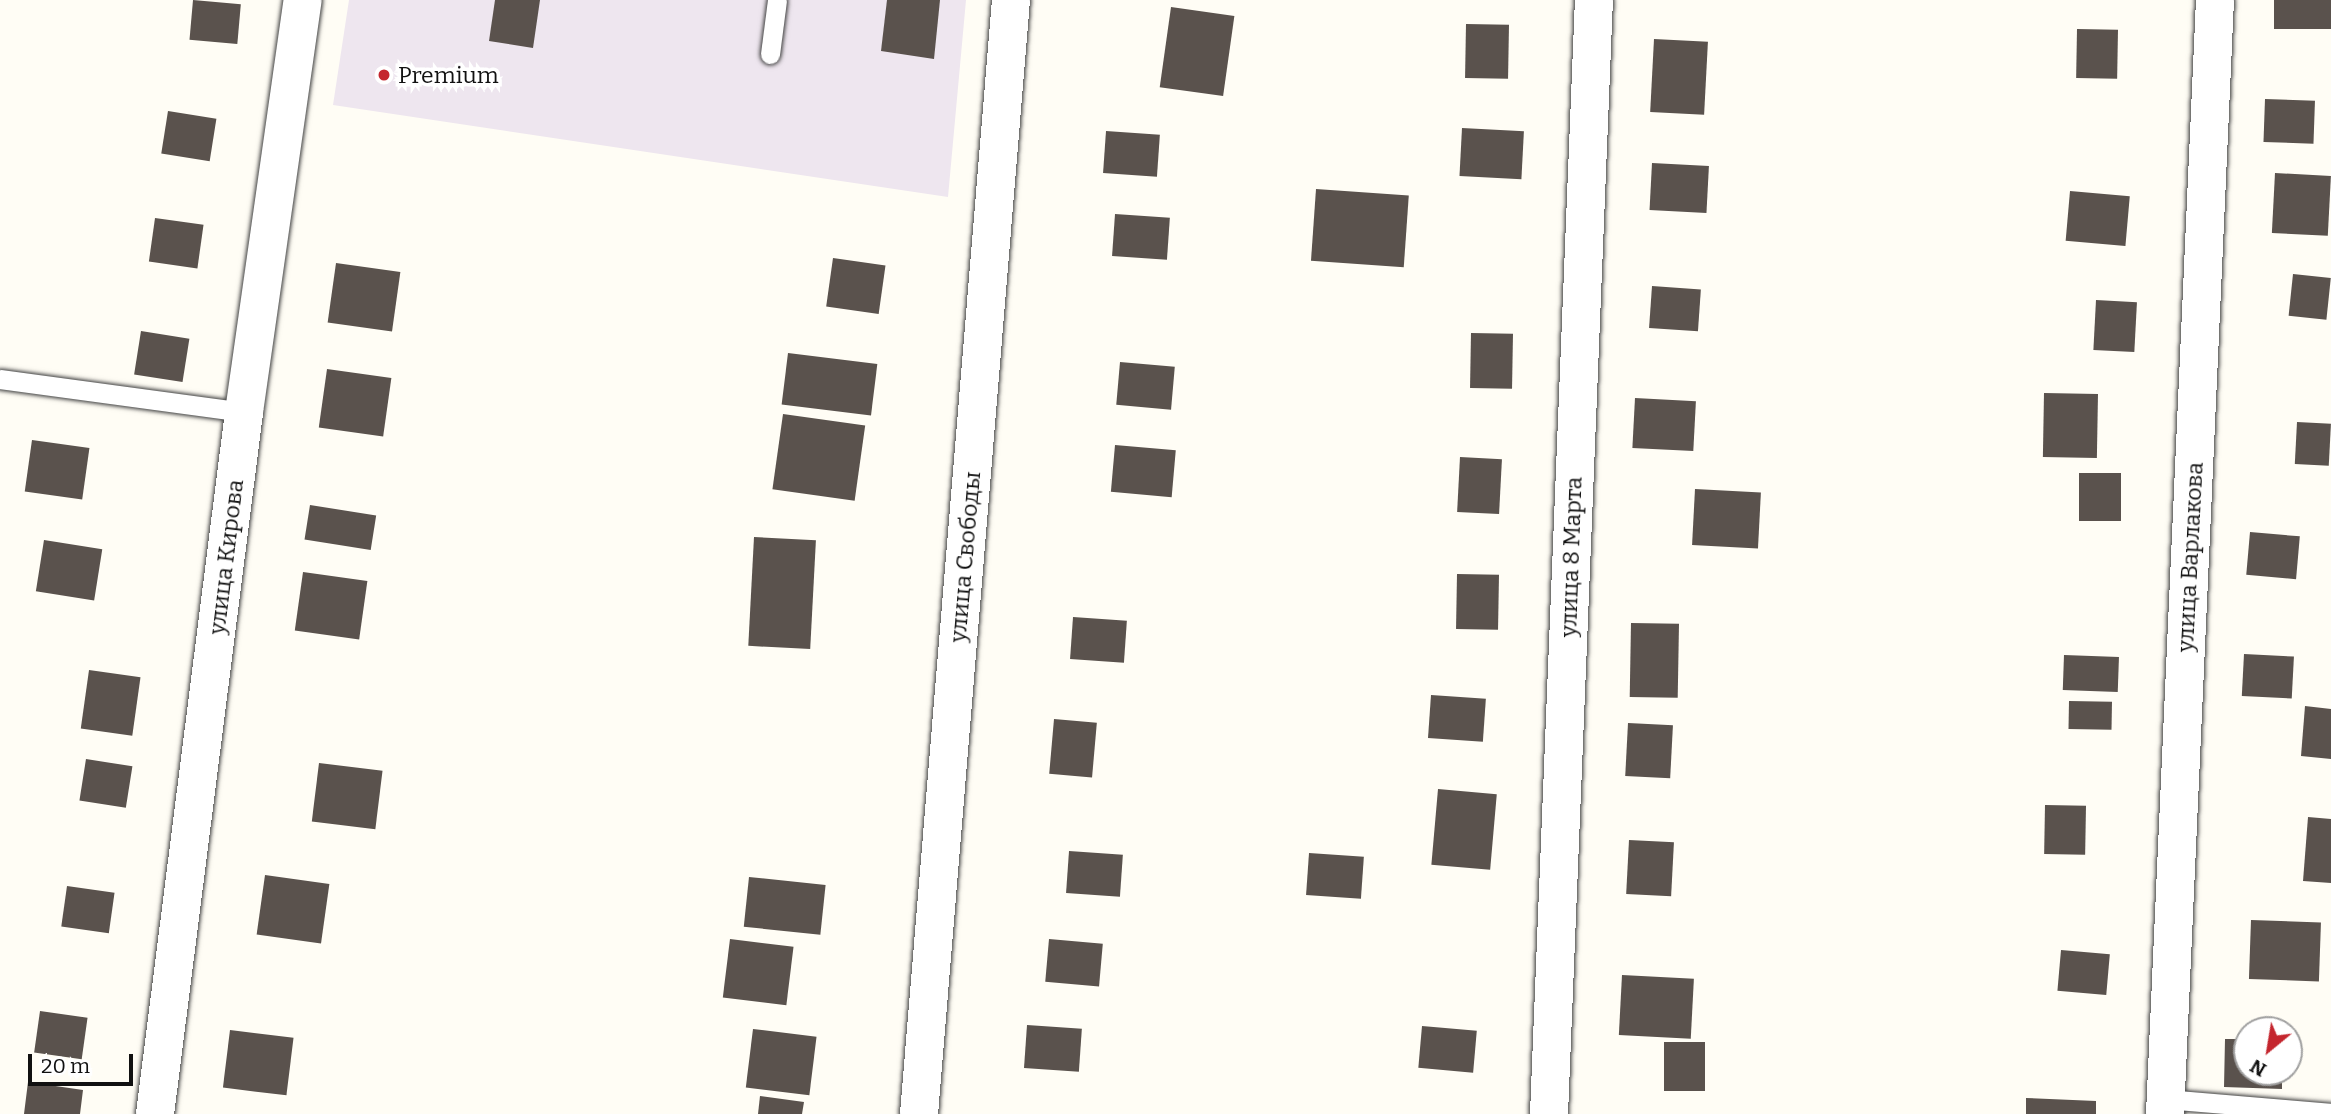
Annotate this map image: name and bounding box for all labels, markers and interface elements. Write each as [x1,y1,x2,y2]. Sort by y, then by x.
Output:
place label: Premium [398,61,499,89]
marker: Premium [376,67,392,83]
street label: улица Варлакова [2171,461,2209,653]
street label: улица Свободы [944,470,986,644]
street label: улица 8 Марта [1554,476,1588,638]
street label: улица Кирова [203,478,249,636]
north arrow [2233,1016,2303,1086]
scale bar [32,1040,136,1084]
text: 20 m [41,1053,90,1079]
text: N [2246,1054,2270,1082]

